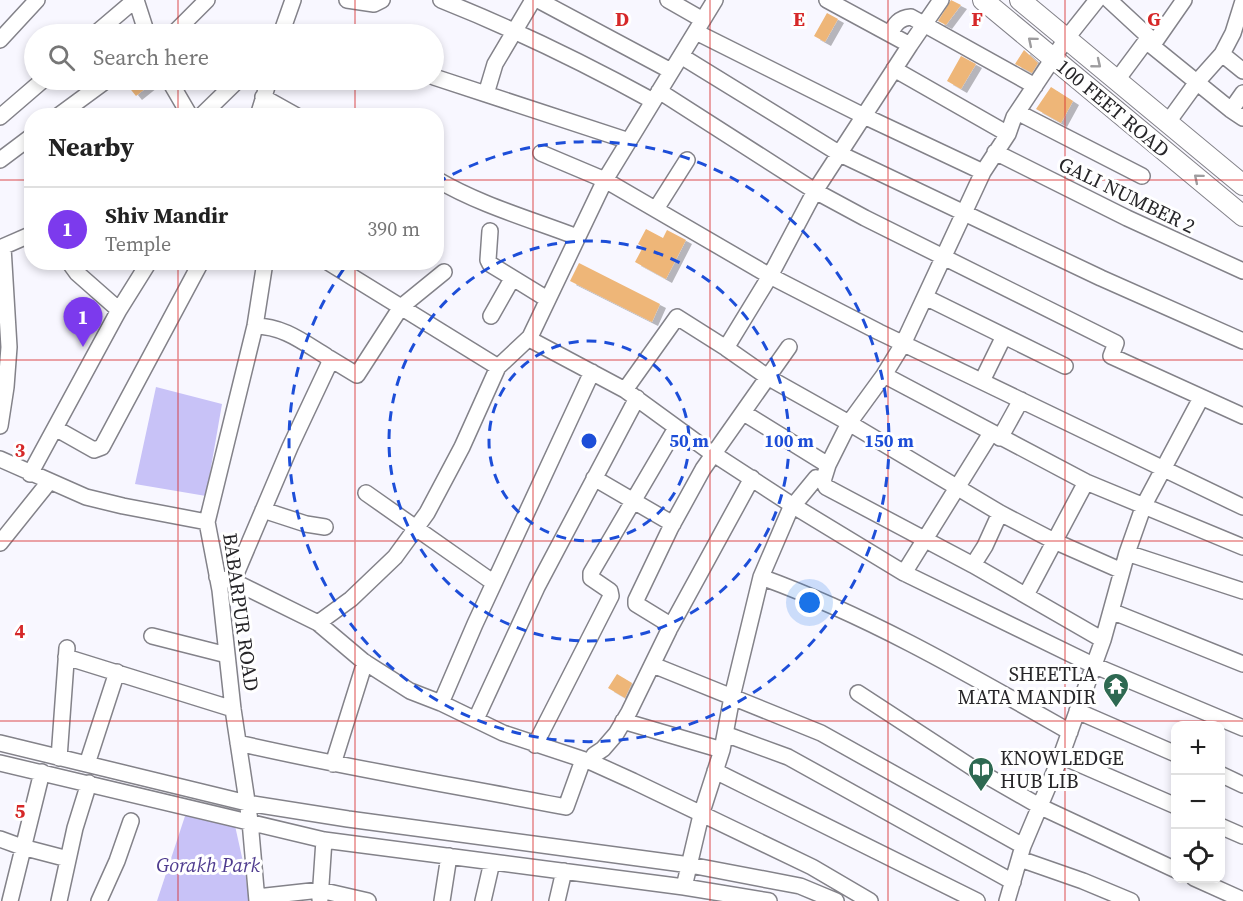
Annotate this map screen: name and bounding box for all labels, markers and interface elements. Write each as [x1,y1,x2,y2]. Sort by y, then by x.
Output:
text: D [615,5,629,33]
text: E [793,5,805,33]
text: F [971,5,983,33]
text: G [1147,5,1161,33]
search box [24,24,444,90]
one-way arrow [1028,37,1039,48]
icon: search [45,41,78,74]
text: Search here [93,42,209,72]
street label: 100 FEET ROAD [1050,52,1176,164]
one-way arrow [1090,57,1101,68]
text: Nearby [48,129,134,165]
street label: GALI NUMBER 2 [1054,150,1200,240]
one-way arrow [1194,175,1205,186]
text: Shiv Mandir [105,200,228,230]
text: 1 [62,215,73,243]
text: 390 m [367,215,420,243]
text: Temple [105,230,171,258]
pin: 1 [64,298,103,347]
text: 50 m [669,428,709,453]
text: 100 m [764,428,814,453]
text: 150 m [864,428,914,453]
centre of rings [579,431,599,451]
text: 3 [15,436,26,464]
street label: BABARPUR ROAD [216,531,266,693]
your location [795,588,824,617]
text: 4 [15,617,26,645]
place label: SHEETLA MATA MANDIR [958,660,1097,711]
temple icon: SHEETLA MATA MANDIR [1101,671,1131,709]
map controls [1171,721,1225,883]
button: + [1171,721,1225,775]
place label: KNOWLEDGE HUB LIB [1000,744,1124,795]
library icon: KNOWLEDGE HUB LIB [966,755,996,793]
button: − [1171,775,1225,829]
text: 5 [15,797,26,825]
button: locate [1171,829,1225,883]
park label: Gorakh Park [156,851,260,879]

